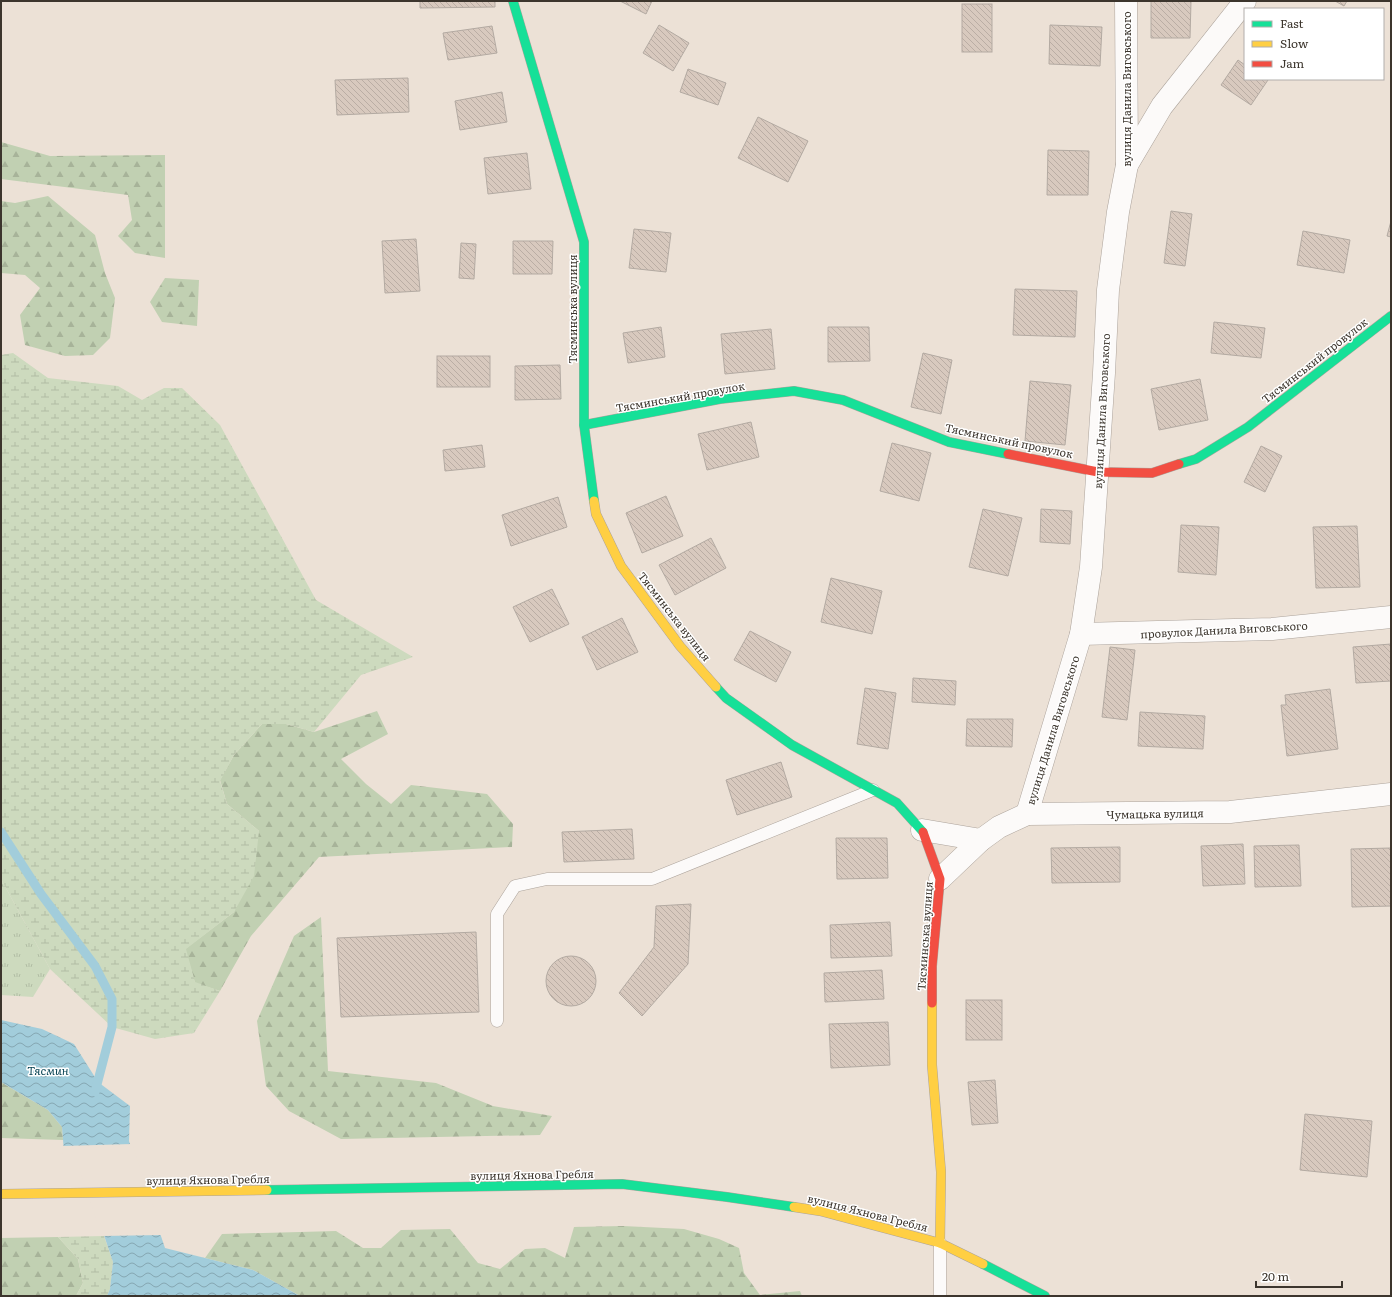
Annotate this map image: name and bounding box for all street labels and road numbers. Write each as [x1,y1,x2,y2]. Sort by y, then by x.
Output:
street label: вулиця Данила Виговського [1118,11,1134,167]
street label: Тясминська вулиця [564,254,580,364]
street label: Тясминський провулок [1258,313,1371,406]
street label: вулиця Данила Виговського [1089,333,1113,489]
street label: Тясминський провулок [614,377,746,415]
street label: Тясминський провулок [944,419,1075,461]
street label: Тясминська вулиця [635,568,715,664]
street label: провулок Данила Виговського [1140,617,1308,641]
street label: вулиця Данила Виговського [1022,653,1082,807]
street label: Чумацька вулиця [1106,804,1204,822]
street label: Тясминська вулиця [912,880,936,991]
street label: вулиця Яхнова Гребля [470,1165,594,1183]
street label: вулиця Яхнова Гребля [146,1170,270,1188]
street label: вулиця Яхнова Гребля [806,1189,930,1235]

